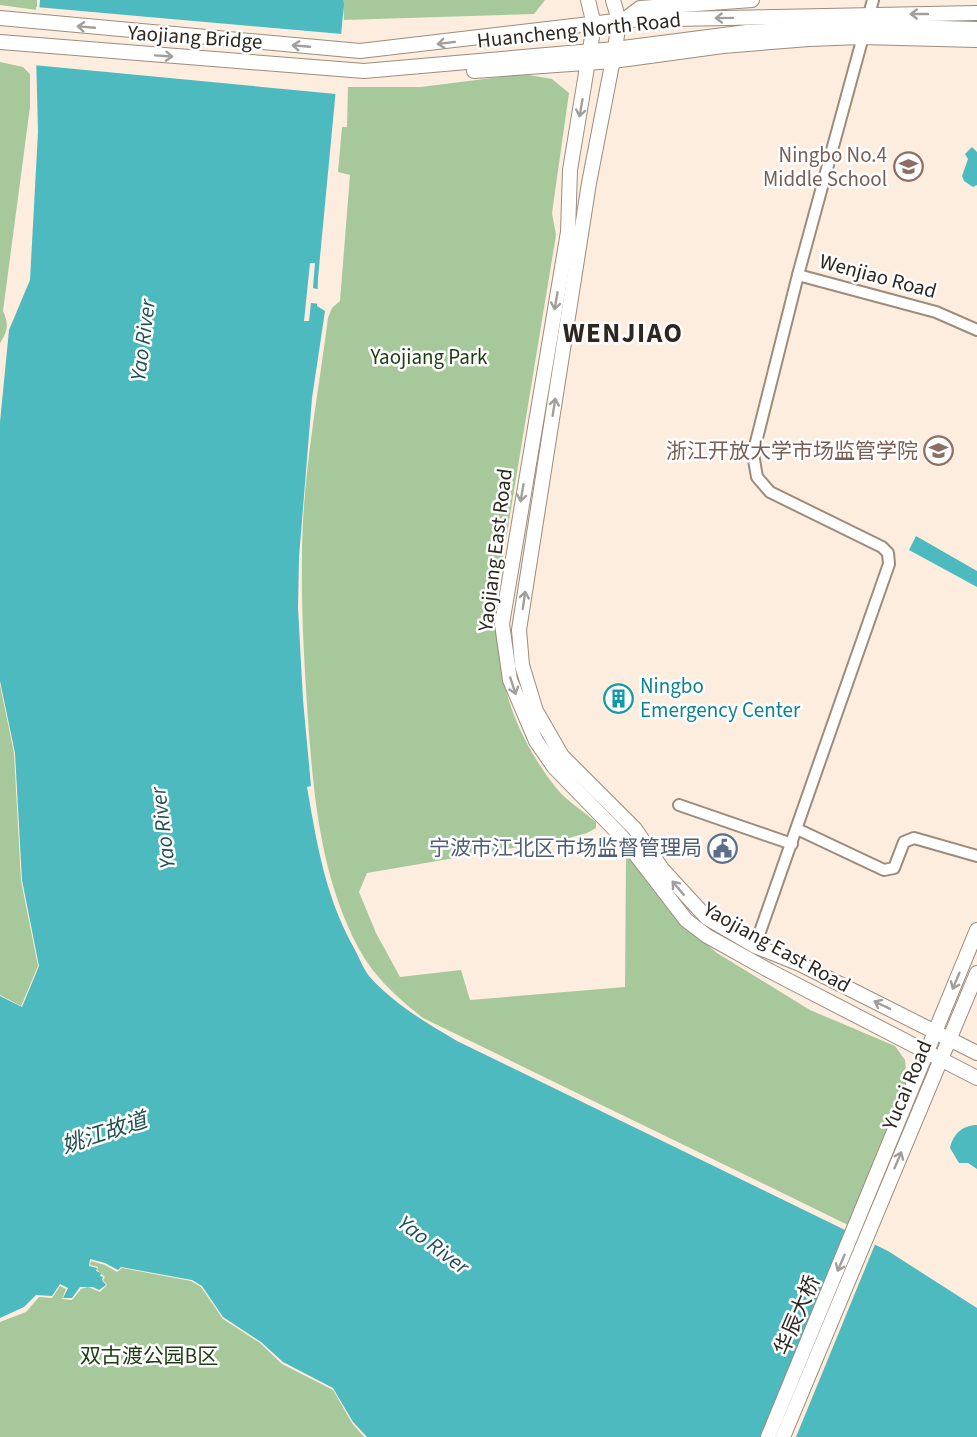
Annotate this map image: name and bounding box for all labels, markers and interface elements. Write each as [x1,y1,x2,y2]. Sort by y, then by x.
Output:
street label: Huancheng North Road [476,4,682,56]
one-way arrow [909,8,929,20]
one-way arrow [714,12,734,24]
street label: Yaojiang Bridge [126,17,263,57]
one-way arrow [77,21,97,32]
one-way arrow [437,38,456,49]
one-way arrow [292,40,312,51]
one-way arrow [153,51,173,62]
one-way arrow [575,98,586,118]
place label: Ningbo No.4 Middle School [763,140,887,194]
school or university icon: Ningbo No.4 Middle School [892,151,924,183]
street label: Wenjiao Road [816,246,940,306]
one-way arrow [550,291,561,311]
water label: Yao River [122,296,164,383]
district label: WENJIAO [563,314,683,353]
park label: Yaojiang Park [369,342,488,372]
one-way arrow [548,398,559,418]
school or university icon: 浙江开放大学市场监管学院 [923,435,955,467]
place label: 浙江开放大学市场监管学院 [666,436,918,466]
street label: Yaojiang East Road [470,467,520,634]
one-way arrow [517,483,528,503]
one-way arrow [518,591,529,610]
place label: Ningbo Emergency Center [640,671,801,725]
one-way arrow [508,676,519,695]
building icon: Ningbo Emergency Center [603,682,635,714]
water label: Yao River [142,784,184,871]
public building icon: 宁波市江北区市场监督管理局 [707,832,739,864]
place label: 宁波市江北区市场监督管理局 [429,833,702,863]
one-way arrow [671,881,685,896]
street label: Yaojiang East Road [697,894,856,1000]
one-way arrow [949,971,961,989]
one-way arrow [873,998,891,1010]
street label: Yucai Road [874,1035,939,1136]
water label: 姚江故道 [58,1103,154,1162]
one-way arrow [893,1151,904,1170]
water label: Yao River [391,1207,477,1283]
one-way arrow [835,1253,846,1271]
street label: 华辰大桥 [767,1270,827,1360]
park label: 双古渡公园B区 [80,1341,218,1371]

